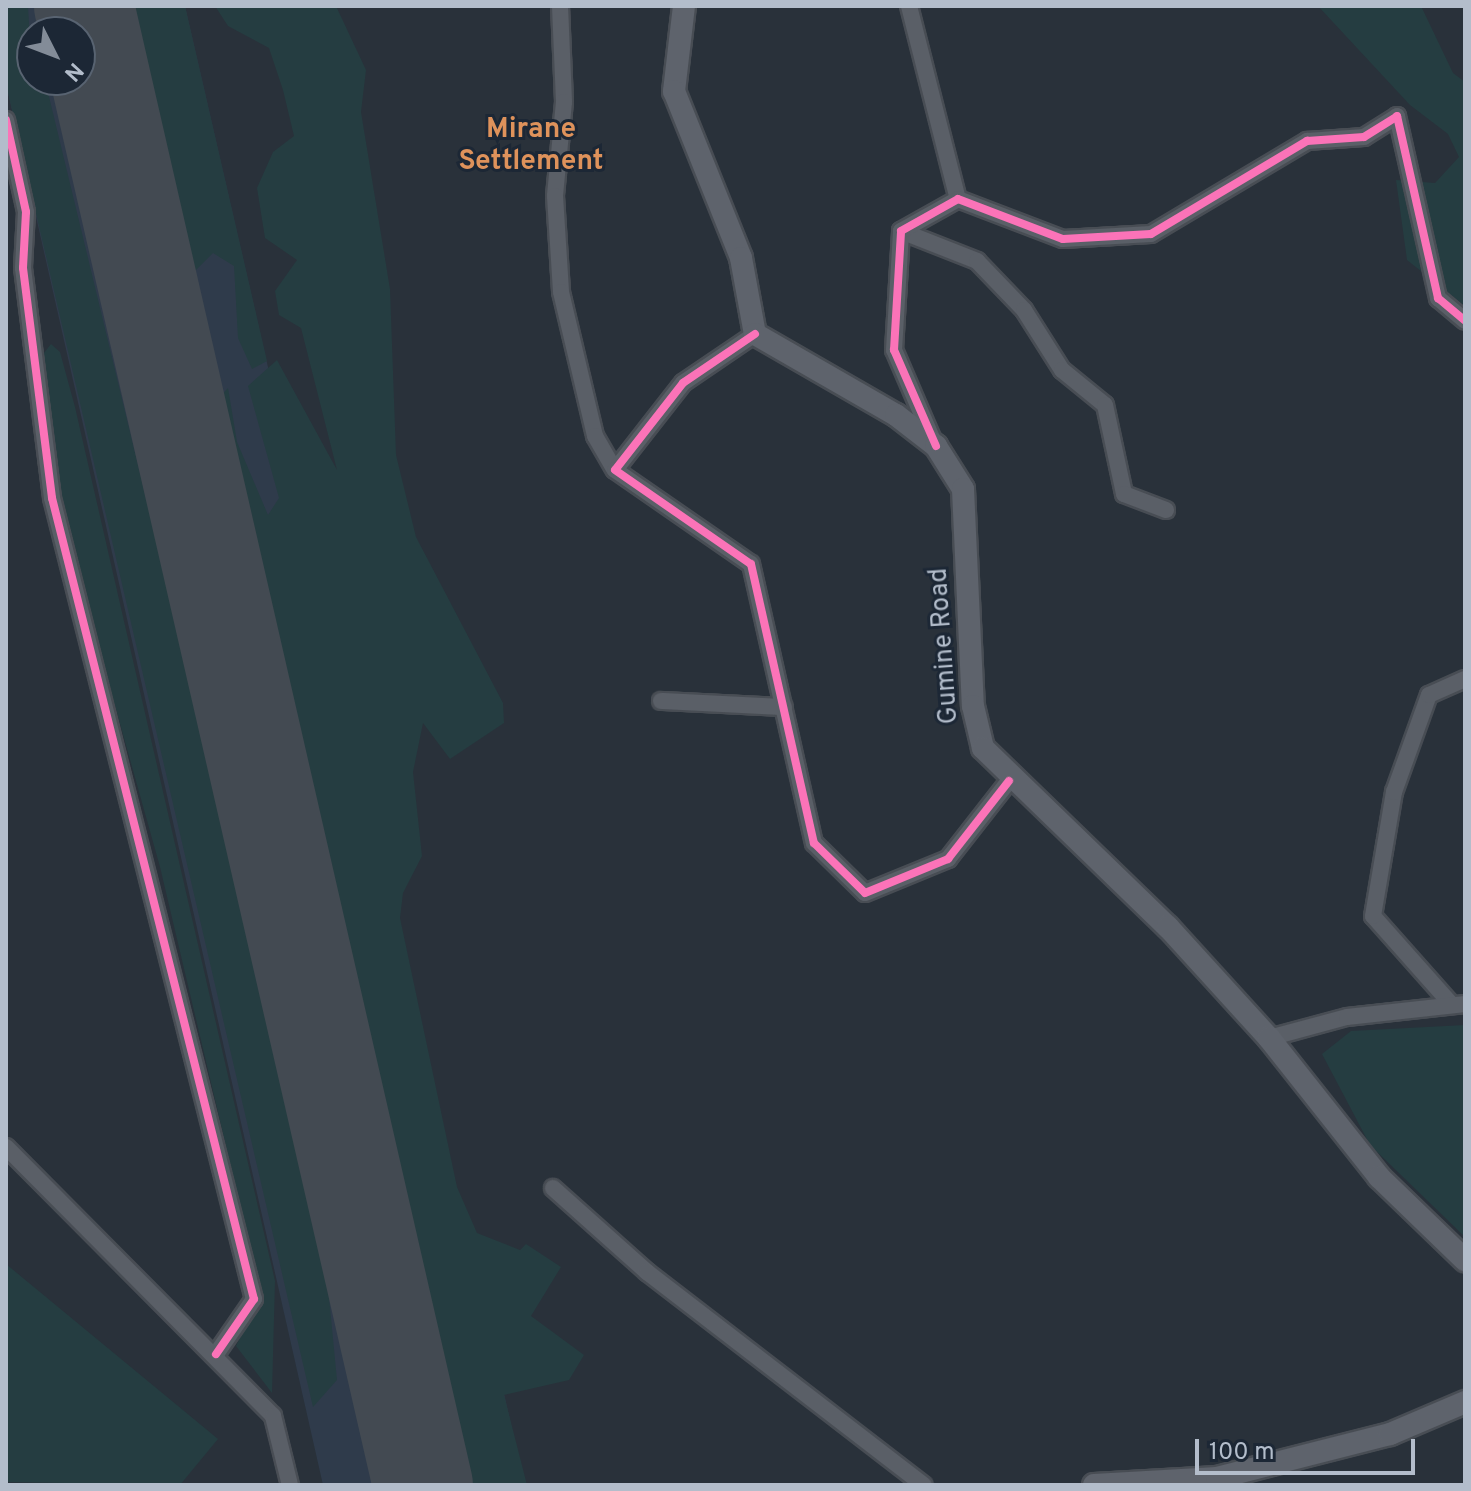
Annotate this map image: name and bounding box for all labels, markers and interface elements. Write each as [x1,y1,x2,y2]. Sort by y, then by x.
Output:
north arrow [16,16,96,96]
text: N [57,56,88,86]
district label: Mirane Settlement [458,113,604,179]
street label: Gumine Road [924,567,966,725]
scale bar [1199,1423,1419,1473]
text: 100 m [1209,1438,1275,1468]

